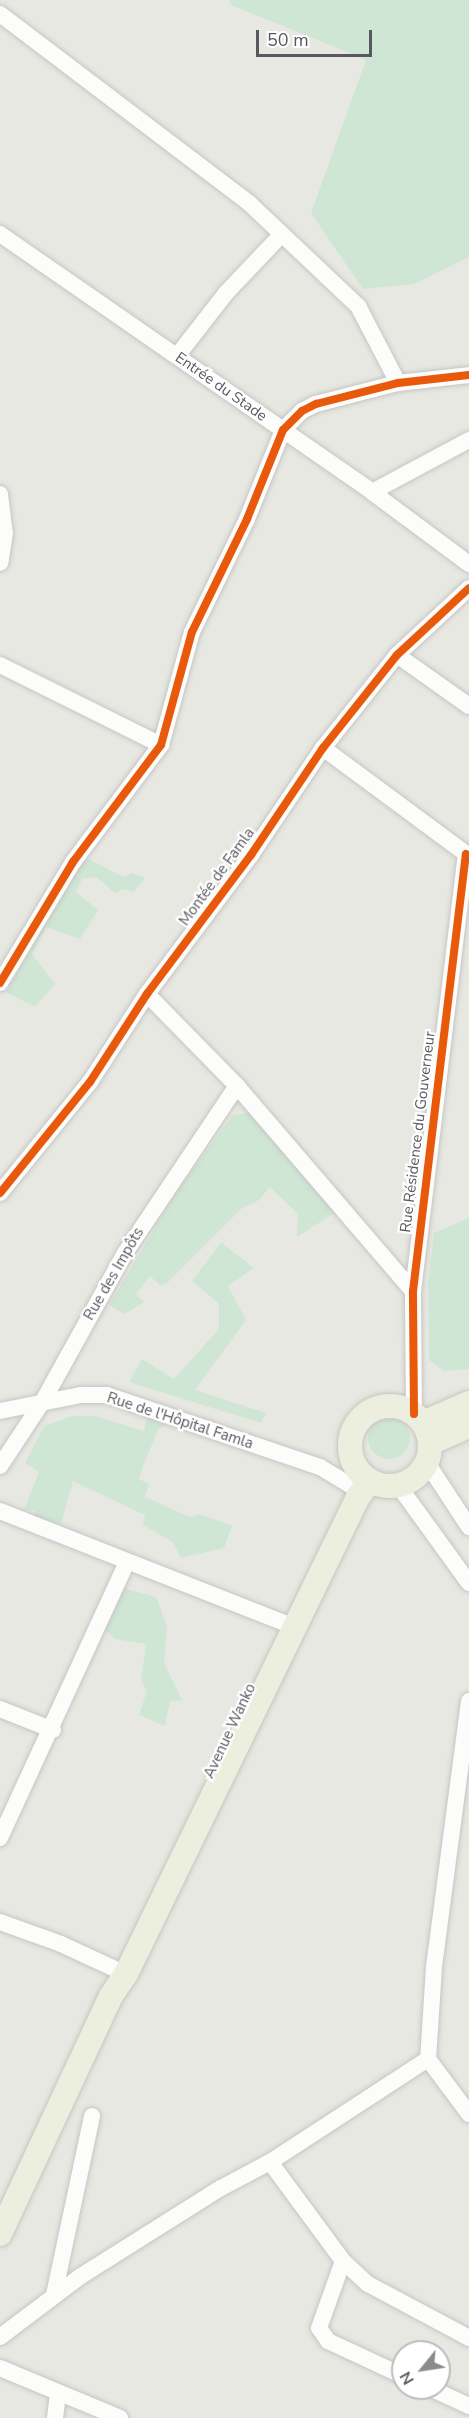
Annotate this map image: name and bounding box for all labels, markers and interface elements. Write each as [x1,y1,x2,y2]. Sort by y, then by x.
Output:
scale bar [259,18,374,56]
text: 50 m [267,28,309,52]
street label: Entrée du Stade [172,349,270,425]
street label: Montée de Famla [176,825,258,929]
street label: Rue Résidence du Gouverneur [397,1030,439,1234]
street label: Rue des Impôts [80,1224,148,1324]
street label: Rue de l'Hôpital Famla [105,1389,255,1453]
street label: Avenue Wanko [200,1681,260,1781]
north arrow [391,2340,451,2400]
text: N [395,2367,420,2389]

